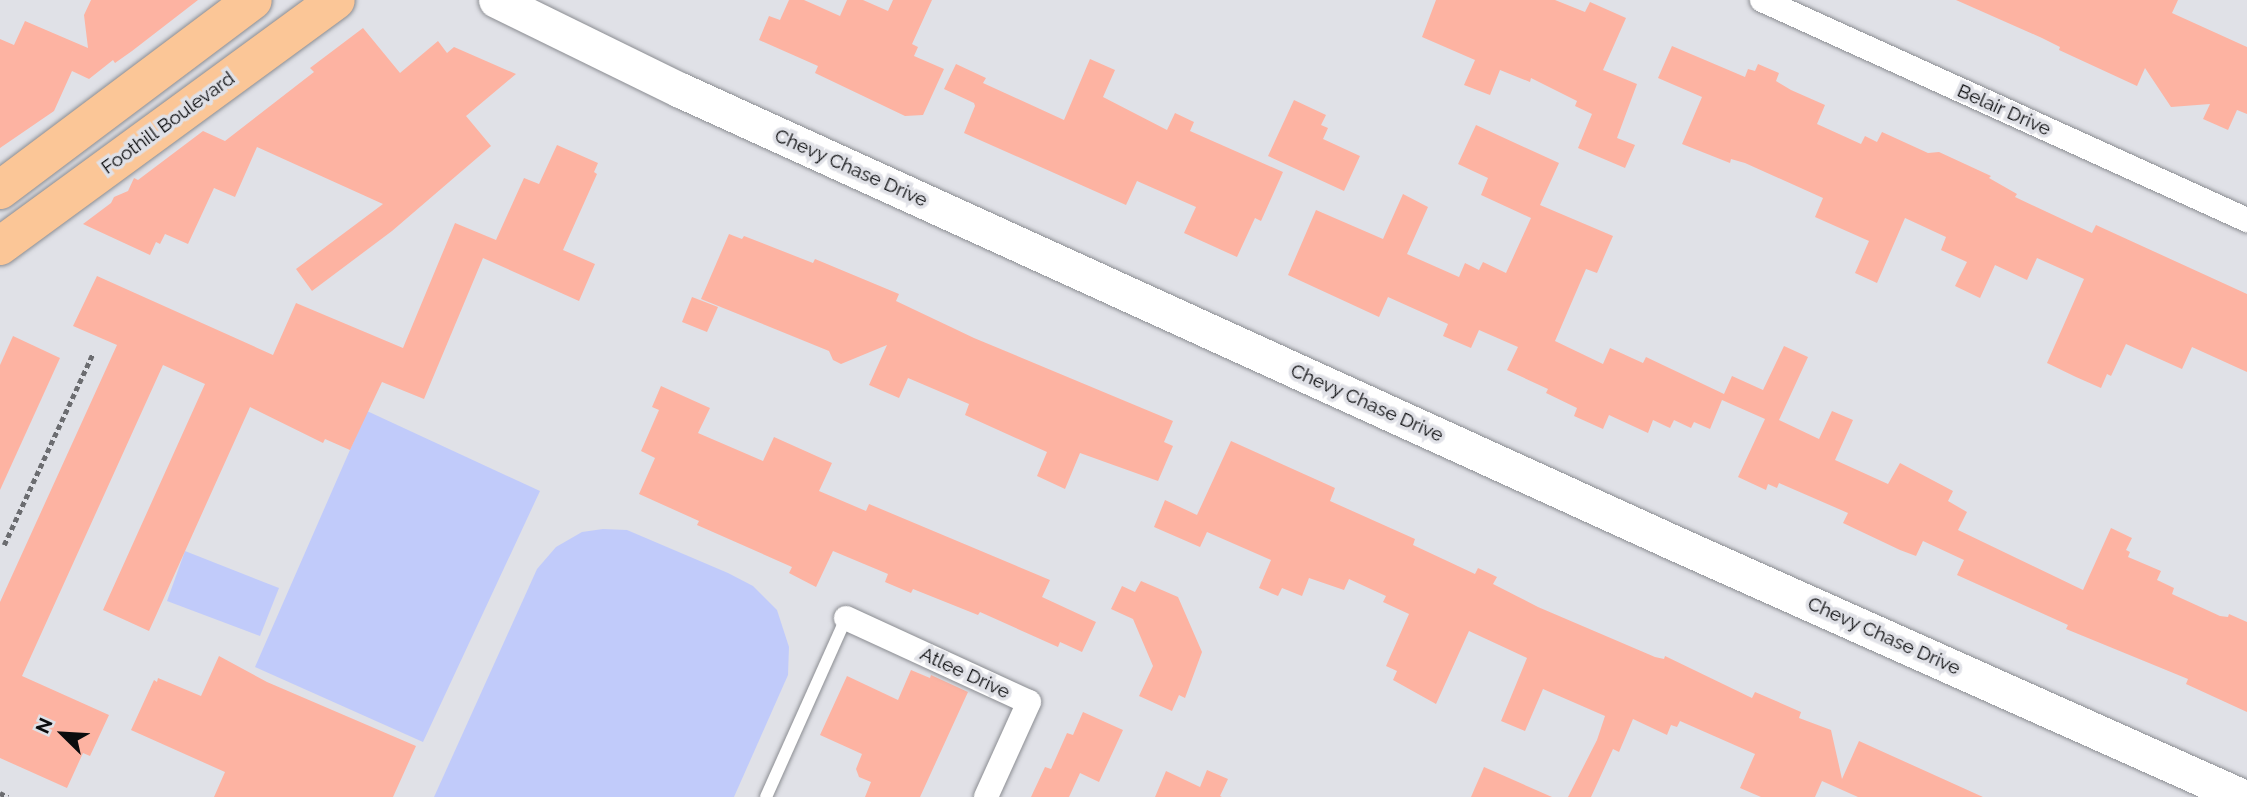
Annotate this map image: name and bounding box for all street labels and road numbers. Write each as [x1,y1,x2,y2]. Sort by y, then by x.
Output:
street label: Foothill Boulevard [97,67,239,179]
street label: Belair Drive [1954,79,2054,141]
street label: Chevy Chase Drive [771,124,931,212]
street label: Chevy Chase Drive [1287,359,1447,447]
street label: Chevy Chase Drive [1804,592,1964,680]
street label: Atlee Drive [916,642,1014,704]

